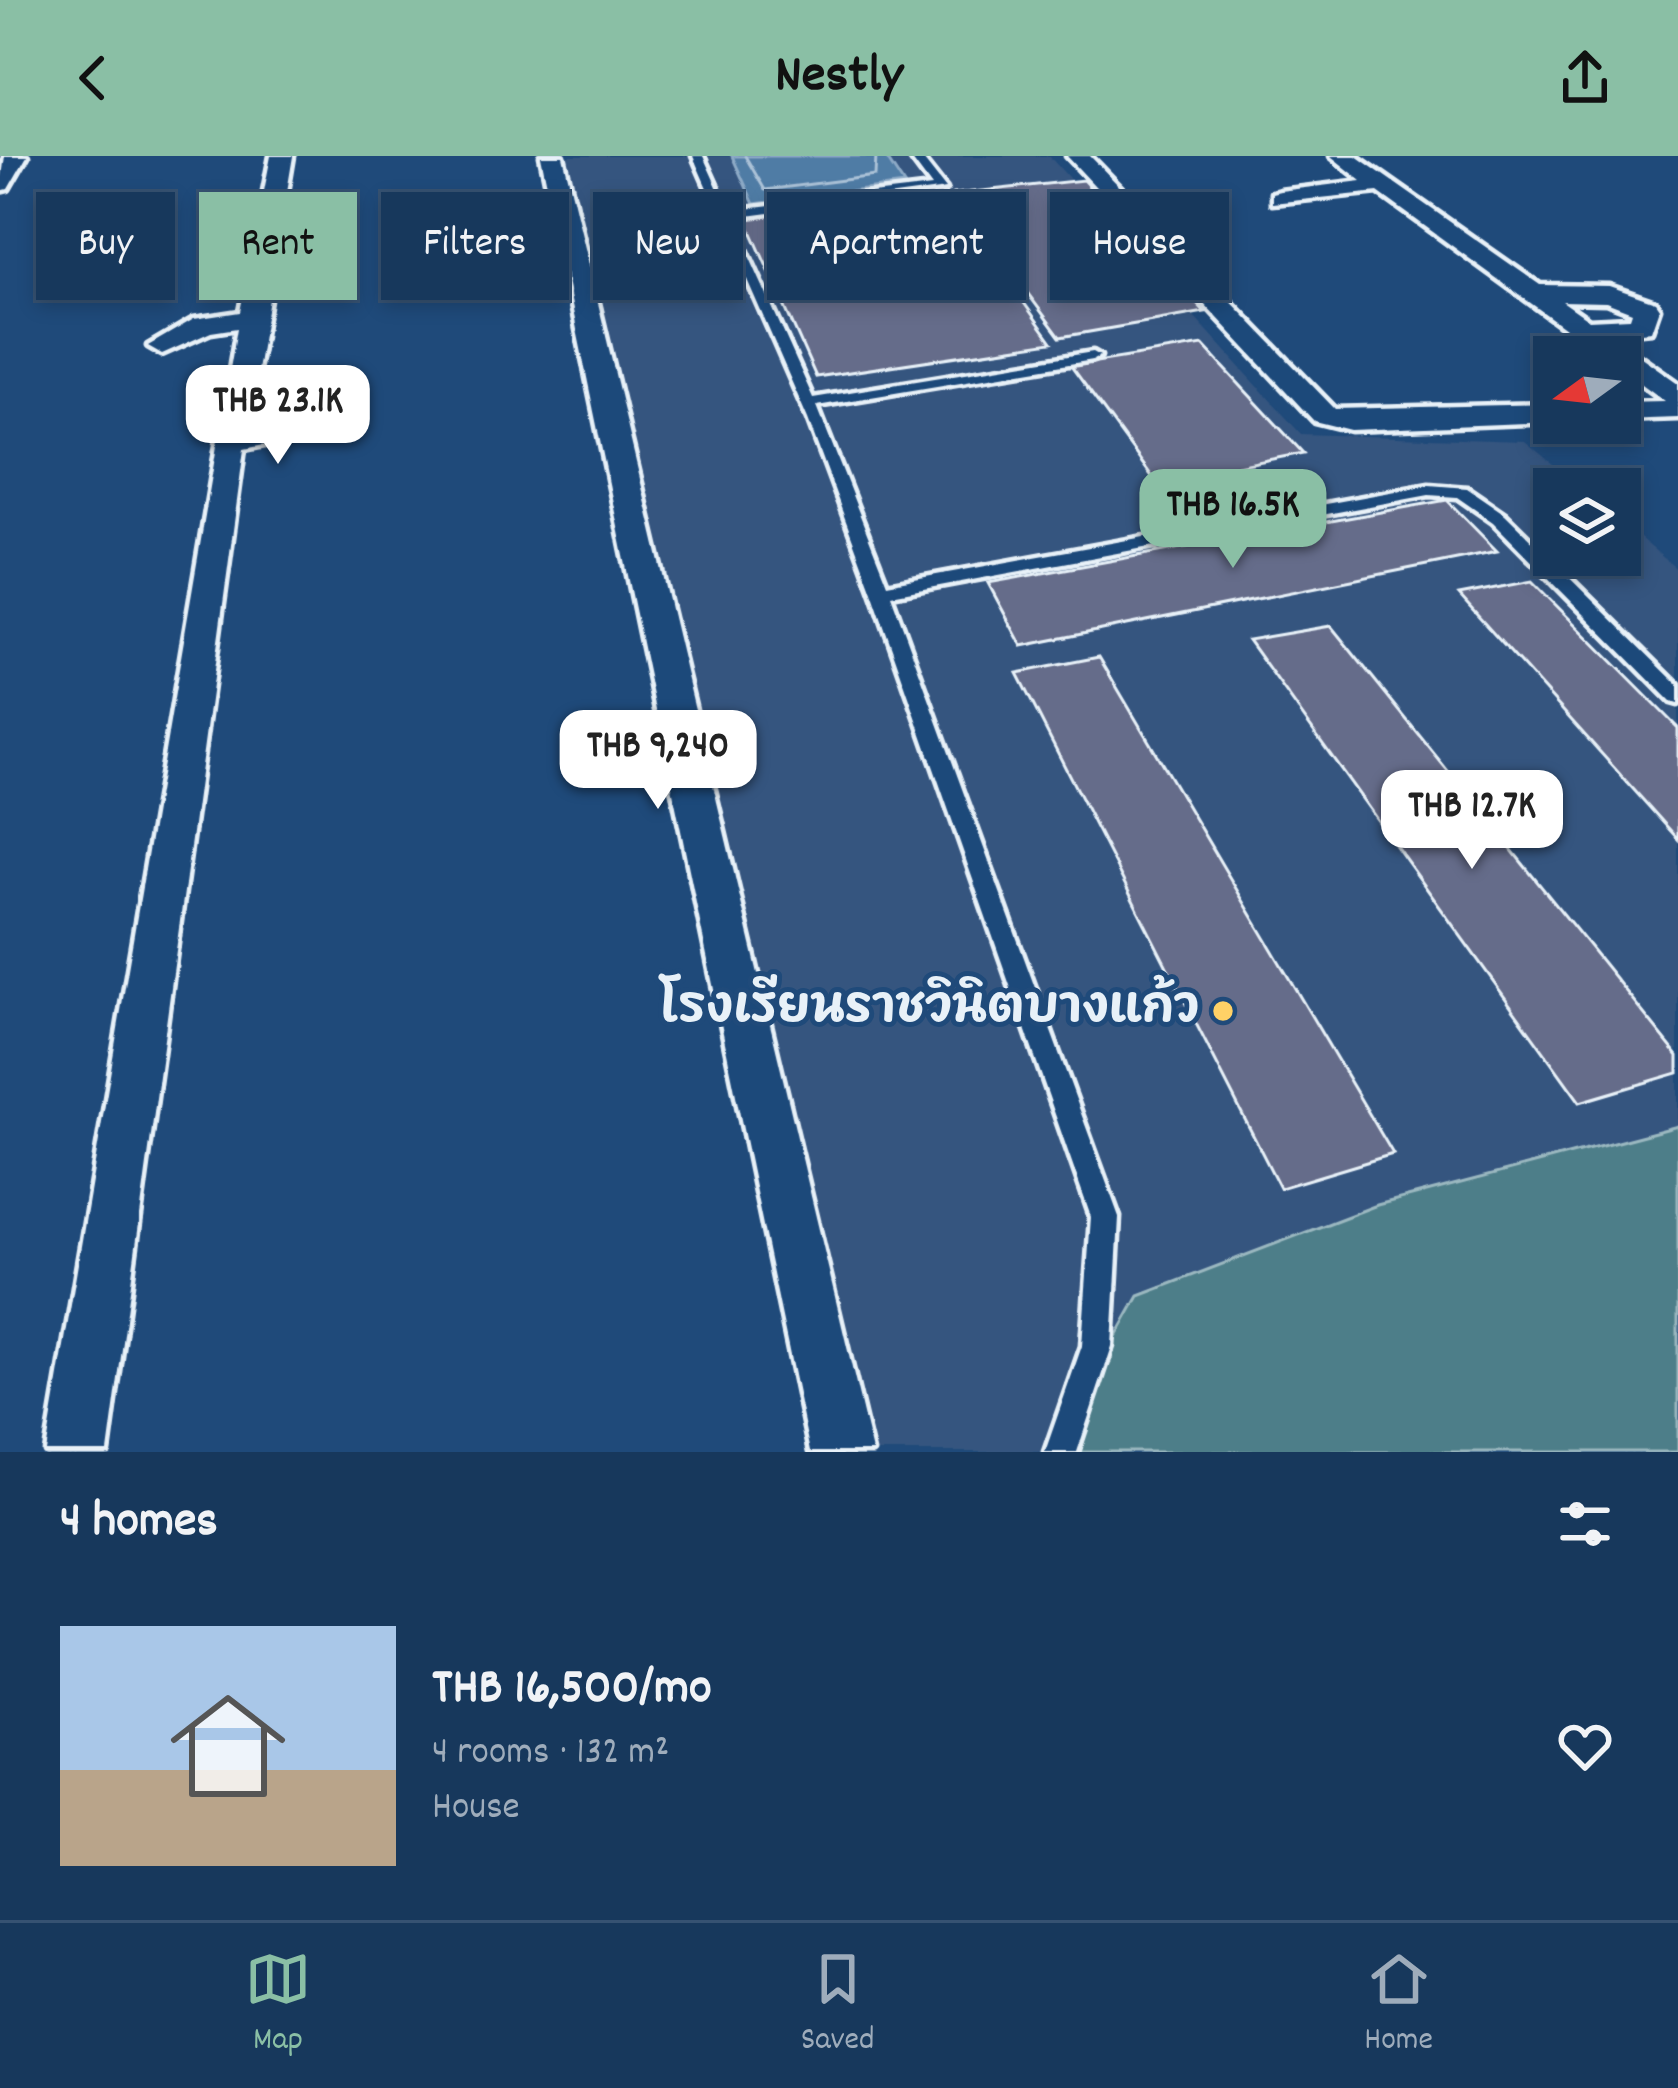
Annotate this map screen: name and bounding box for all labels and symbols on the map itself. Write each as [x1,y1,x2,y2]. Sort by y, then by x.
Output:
north arrow [1533,336,1641,444]
pin: THB 23.1K [141,365,415,467]
pin: THB 16.5K [1096,469,1370,571]
pin: THB 9,240 [521,710,795,812]
pin: THB 12.7K [1335,770,1609,872]
place label: โรงเรียนราชวินิตบางแก้ว [658,973,1199,1046]
marker: โรงเรียนราชวินิตบางแก้ว [1210,998,1236,1024]

